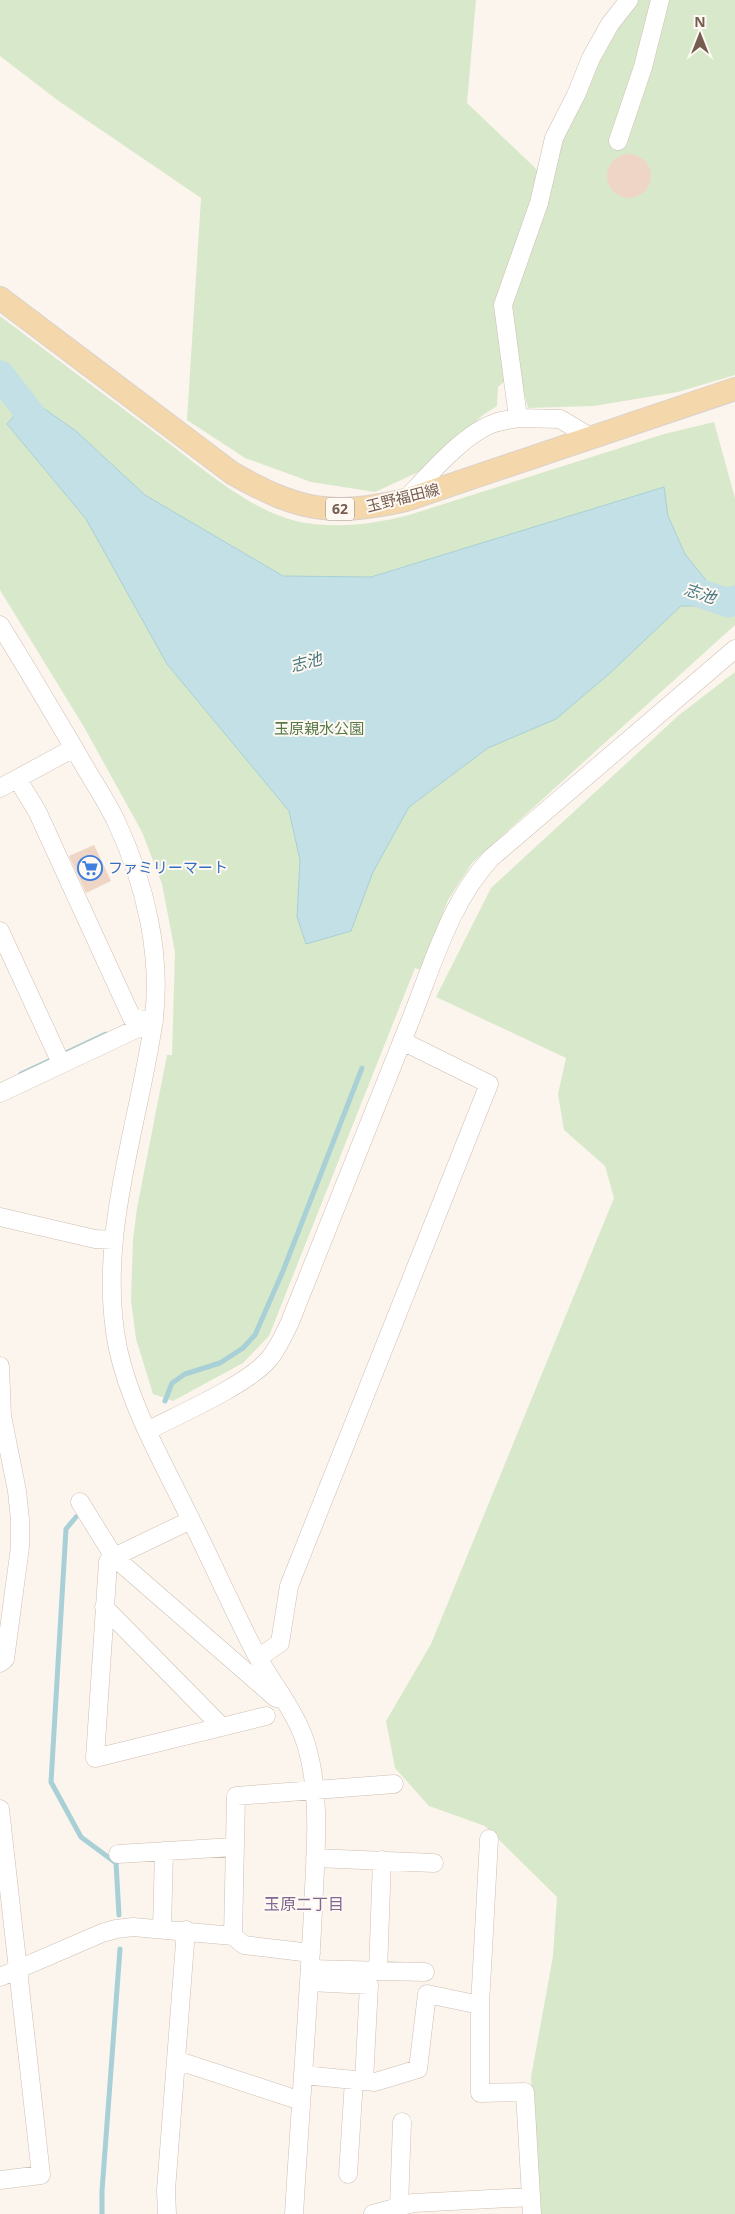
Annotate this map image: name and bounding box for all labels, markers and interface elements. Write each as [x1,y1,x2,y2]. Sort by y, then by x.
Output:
north arrow [675,10,725,60]
text: N [694,12,706,31]
street label: 玉野福田線 [364,478,442,516]
road number: 62 [326,498,354,520]
water label: 志池 [681,578,721,609]
water label: 志池 [288,647,326,677]
park label: 玉原親水公園 [274,718,364,738]
supermarket icon: ファミリーマート [77,855,103,881]
place label: ファミリーマート [108,857,228,877]
district label: 玉原二丁目 [264,1893,344,1915]

